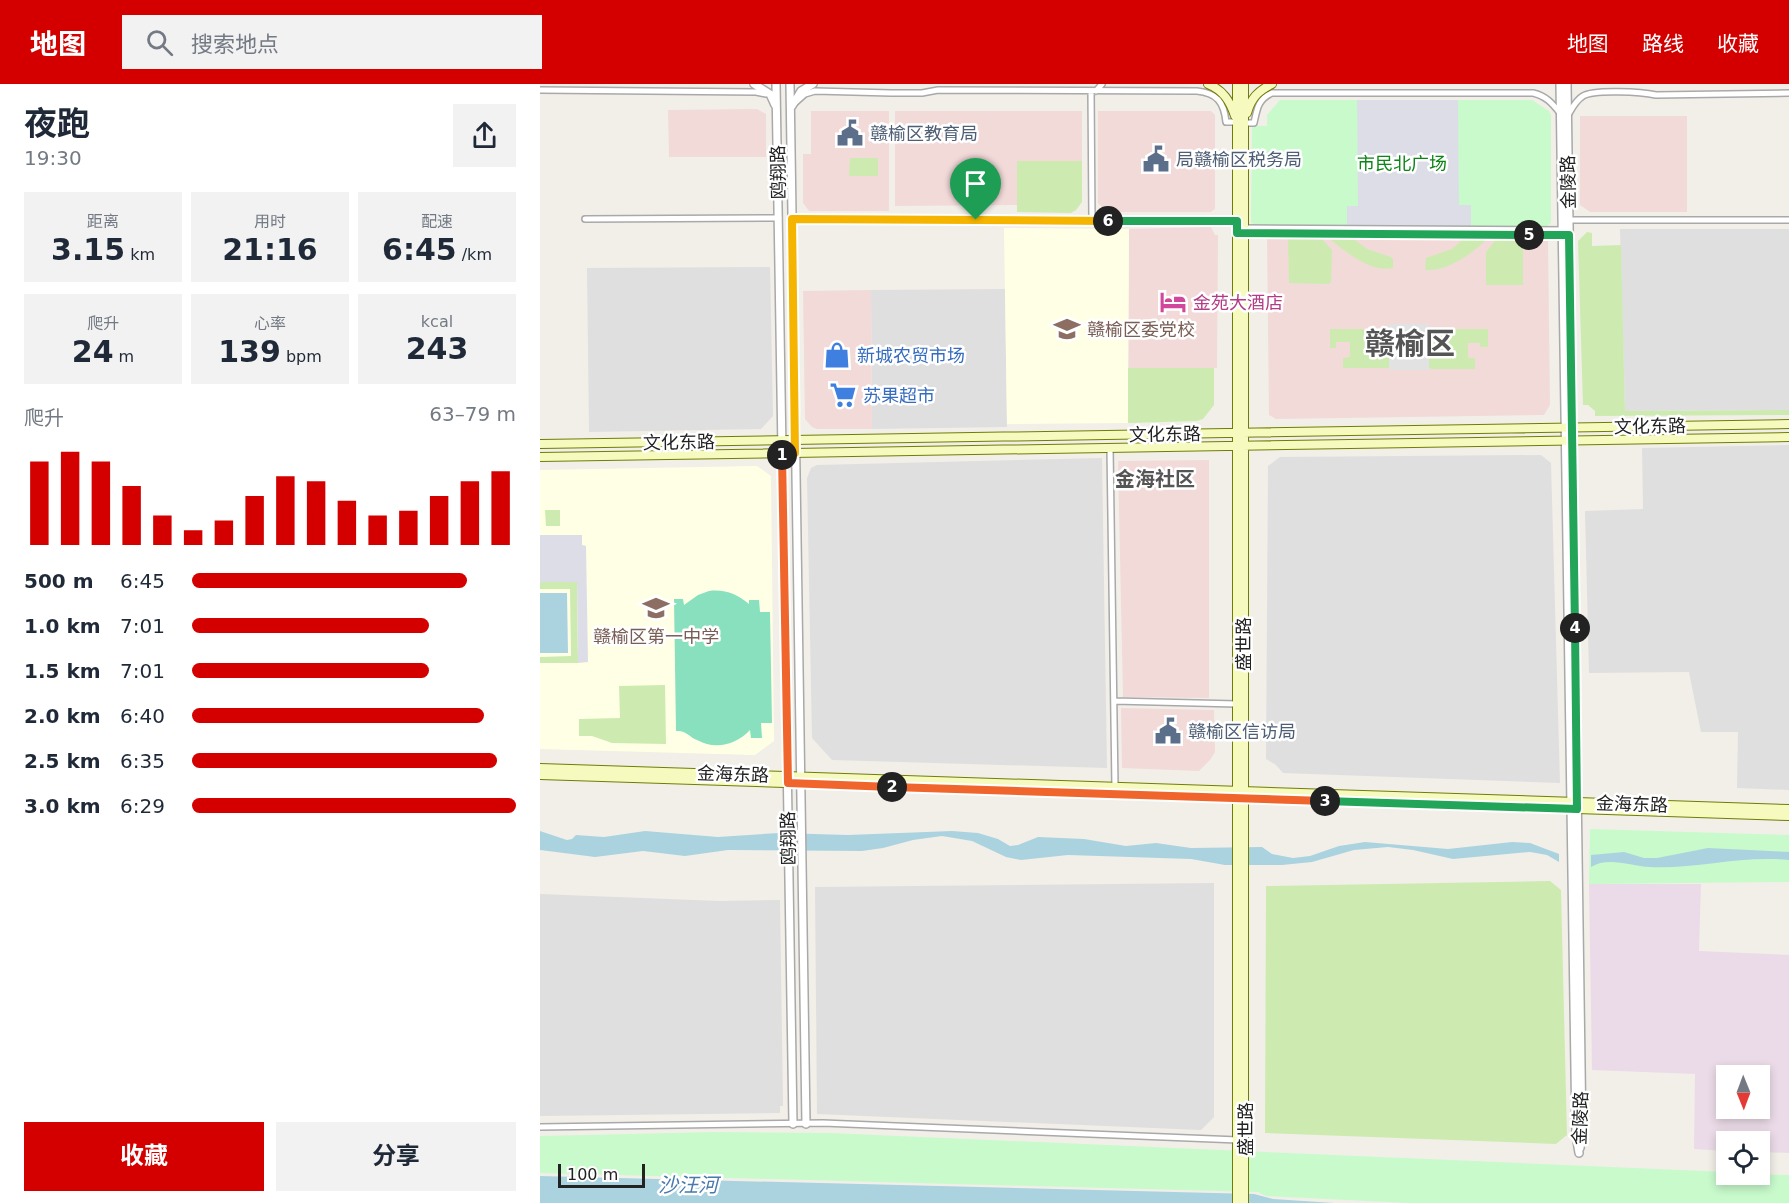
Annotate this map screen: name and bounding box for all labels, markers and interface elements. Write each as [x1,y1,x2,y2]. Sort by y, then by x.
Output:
search box [122,15,542,69]
icon: search [143,26,176,59]
text: 地图 [30,28,86,61]
text: 搜索地点 [191,32,279,57]
text: 地图 [1567,32,1609,56]
text: 路线 [1642,32,1684,56]
text: 收藏 [1717,32,1759,56]
text: 夜跑 [24,104,90,143]
button: share [453,104,516,167]
public building icon: 赣榆区教育局 [835,118,865,148]
place label: 赣榆区教育局 [870,123,978,144]
public building icon: 局赣榆区税务局 [1141,144,1171,174]
street label: 鸥翔路 [767,145,789,199]
text: 19:30 [24,146,82,170]
place label: 局赣榆区税务局 [1176,149,1302,170]
park label: 市民北广场 [1357,153,1447,174]
street label: 金陵路 [1557,155,1579,209]
pin [950,158,1001,220]
icon: arrive [959,167,992,200]
pin: 6 [1093,206,1123,236]
text: 6 [1102,211,1114,230]
text: 距离 [87,212,119,231]
text: 用时 [254,212,286,231]
text: 配速 [421,212,453,231]
pin: 5 [1514,220,1544,250]
text: 5 [1523,225,1535,244]
text: 3.15 [51,232,125,267]
text: 21:16 [222,232,318,267]
text: 6:45 [382,232,457,267]
text: km [125,245,155,264]
text: /km [457,245,492,264]
hotel icon: 金苑大酒店 [1158,287,1188,317]
place label: 金苑大酒店 [1193,292,1283,313]
text: kcal [421,312,453,331]
text: 爬升 [87,314,119,333]
text: 心率 [254,314,286,333]
school or university icon: 赣榆区委党校 [1052,314,1082,344]
place label: 赣榆区委党校 [1087,319,1195,340]
district label: 赣榆区 [1365,326,1455,361]
text: 243 [406,331,468,366]
text: 24 [72,334,114,369]
text: 139 [218,334,281,369]
shop icon: 新城农贸市场 [822,340,852,370]
place label: 新城农贸市场 [857,345,965,366]
text: m [114,347,134,366]
text: bpm [281,347,322,366]
supermarket icon: 苏果超市 [828,380,858,410]
place label: 苏果超市 [863,385,935,406]
text: 63–79 m [429,402,516,426]
text: 爬升 [24,406,64,430]
street label: 文化东路 [1614,415,1686,437]
street label: 文化东路 [1129,423,1201,445]
street label: 文化东路 [643,431,715,453]
pin: 1 [767,440,797,470]
text: 1 [776,445,788,464]
district label: 金海社区 [1115,467,1195,491]
text: 500 m [24,569,94,593]
text: 6:45 [120,569,165,593]
school or university icon: 赣榆区第一中学 [641,593,671,623]
pin: 4 [1560,613,1590,643]
text: 1.0 km [24,614,101,638]
text: 7:01 [120,614,165,638]
street label: 盛世路 [1233,617,1254,671]
text: 4 [1569,618,1581,637]
place label: 赣榆区第一中学 [593,626,719,647]
text: 1.5 km [24,659,101,683]
text: 7:01 [120,659,165,683]
text: 2.0 km [24,704,101,728]
text: 6:40 [120,704,165,728]
public building icon: 赣榆区信访局 [1153,716,1183,746]
place label: 赣榆区信访局 [1188,721,1296,742]
text: 2.5 km [24,749,101,773]
text: 6:35 [120,749,165,773]
street label: 金海东路 [697,762,769,786]
pin: 2 [877,772,907,802]
text: 2 [886,777,898,796]
pin: 3 [1310,786,1340,816]
text: 3 [1319,791,1331,810]
street label: 金海东路 [1596,792,1668,816]
text: 3.0 km [24,794,101,818]
text: 6:29 [120,794,165,818]
street label: 鸥翔路 [777,811,799,865]
north arrow [1716,1065,1770,1119]
map controls [1716,1065,1770,1185]
street label: 金陵路 [1569,1091,1591,1145]
street label: 盛世路 [1235,1102,1256,1156]
button: 收藏 [24,1122,264,1191]
button: 分享 [276,1122,516,1191]
button: locate [1716,1131,1770,1185]
scale bar [558,1161,645,1188]
text: 100 m [567,1165,618,1184]
water label: 沙汪河 [658,1173,722,1197]

